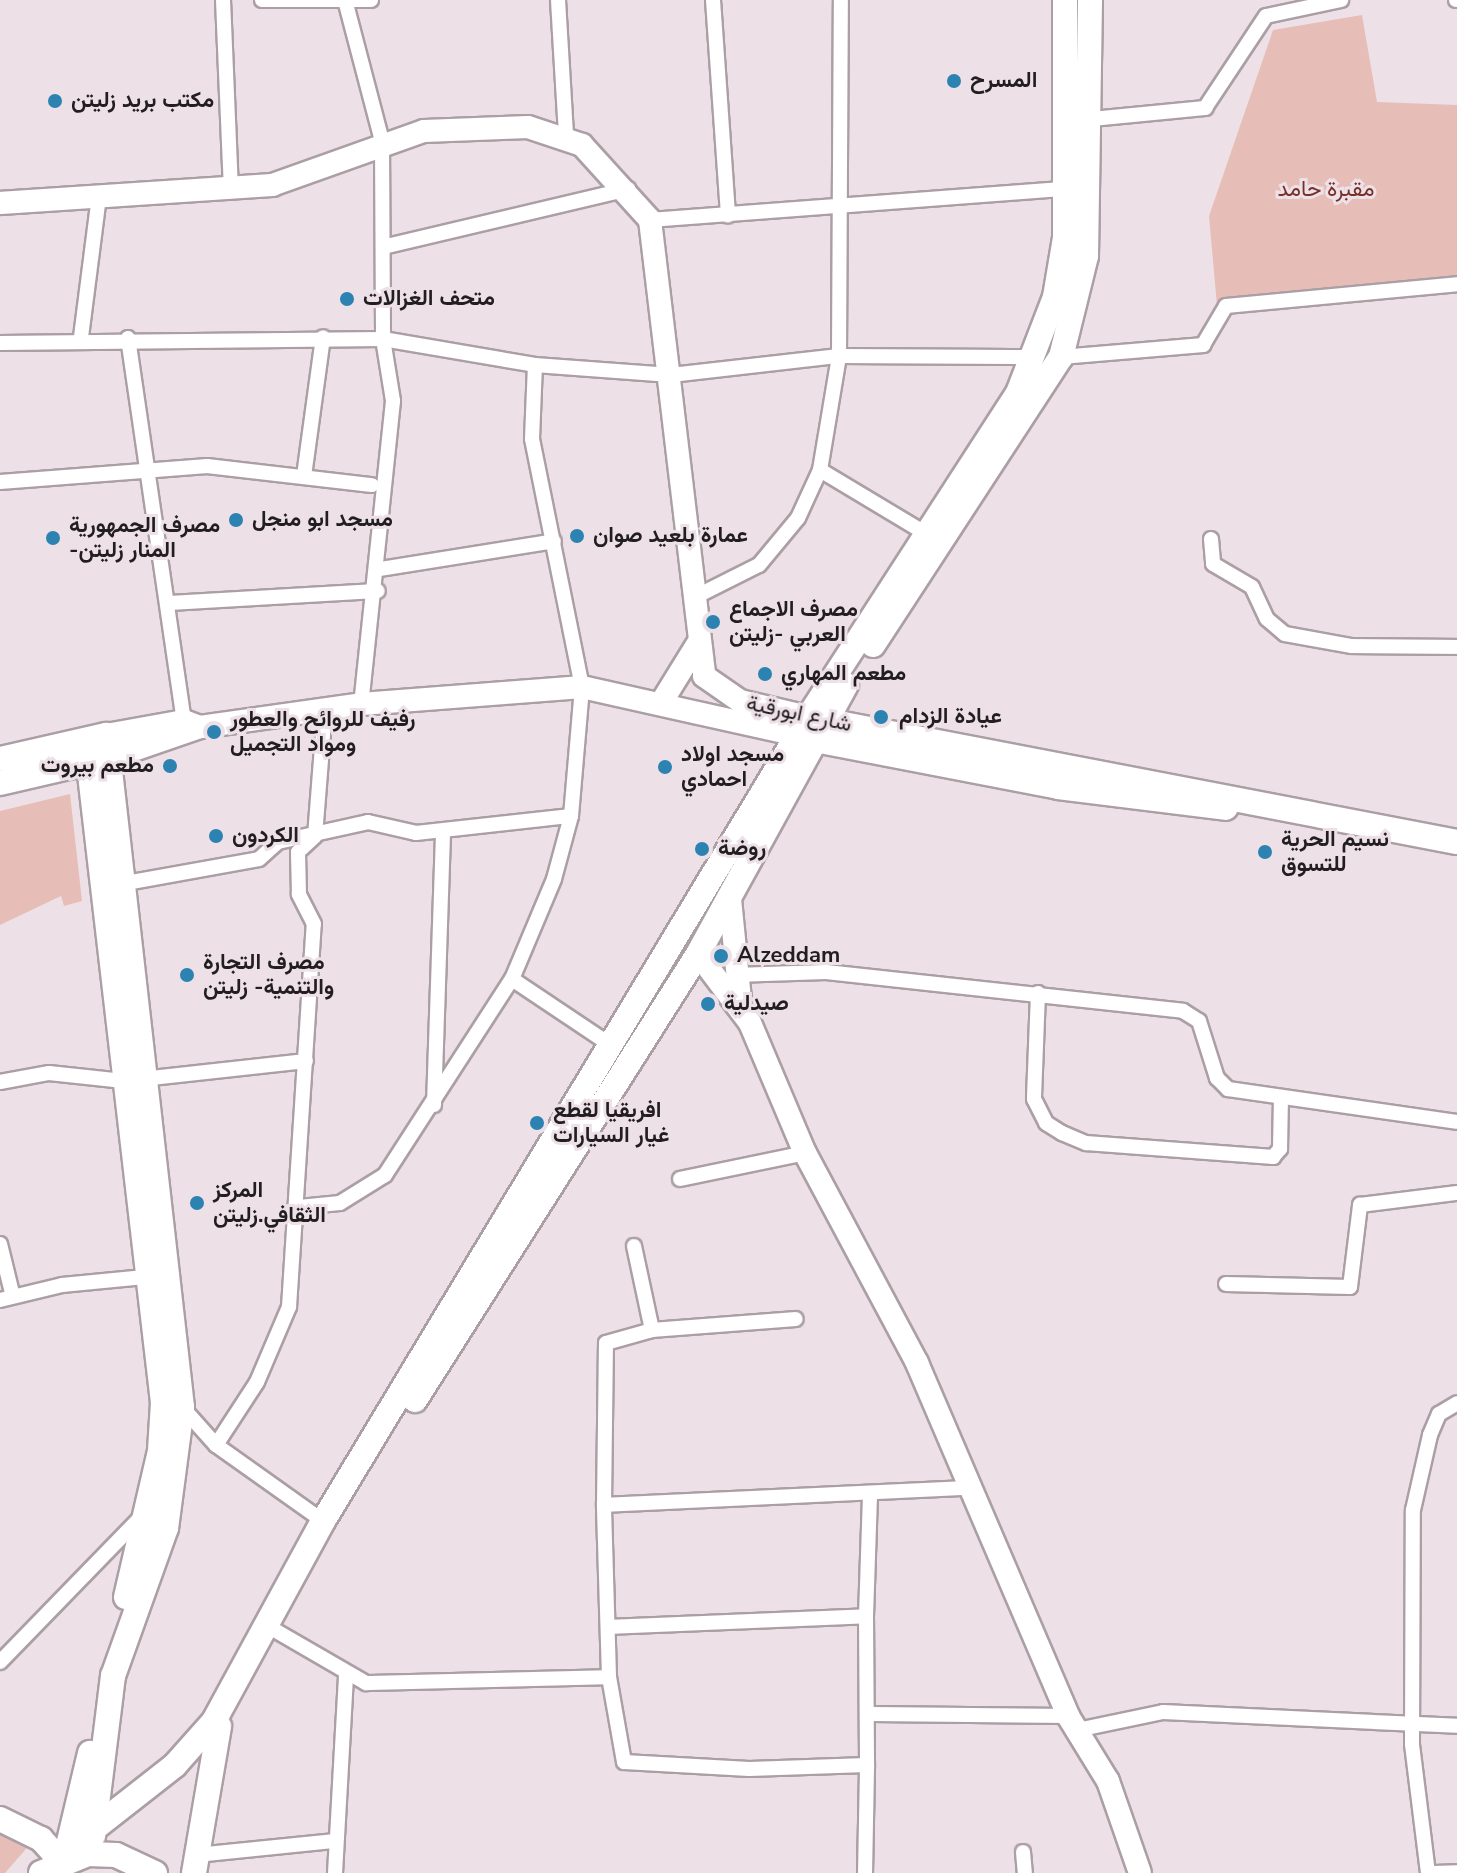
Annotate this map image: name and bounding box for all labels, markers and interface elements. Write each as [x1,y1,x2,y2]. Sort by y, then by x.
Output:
place label: المسرح [970,68,1037,94]
marker: المسرح [945,72,963,90]
place label: مكتب بريد زليتن [71,88,214,114]
marker: مكتب بريد زليتن [46,92,64,110]
park label: مقبرة حامد [1278,177,1374,203]
place label: متحف الغزالات [363,286,495,312]
marker: متحف الغزالات [338,290,356,308]
place label: مسجد ابو منجل [252,507,393,533]
marker: مسجد ابو منجل [227,511,245,529]
place label: مصرف الجمهورية -المنار زليتن [69,512,220,564]
place label: عمارة بلعيد صوان [593,523,748,549]
marker: عمارة بلعيد صوان [568,527,586,545]
marker: مصرف الجمهورية -المنار زليتن [44,529,62,547]
place label: مصرف الاجماع العربي -زليتن [729,596,858,648]
marker: مصرف الاجماع العربي -زليتن [704,613,722,631]
place label: مطعم المهاري [781,661,906,687]
marker: مطعم المهاري [756,665,774,683]
street label: شارع ابورقية [744,690,854,738]
place label: عيادة الزدام [899,704,1002,730]
place label: رفيف للروائح والعطور ومواد التجميل [230,706,415,758]
marker: عيادة الزدام [870,706,892,728]
marker: رفيف للروائح والعطور ومواد التجميل [205,723,223,741]
place label: مسجد اولاد احمادي [681,741,784,792]
place label: مطعم بيروت [41,753,154,779]
marker: مطعم بيروت [161,757,179,775]
marker: مسجد اولاد احمادي [656,758,674,776]
place label: الكردون [232,823,299,849]
place label: نسيم الحرية للتسوق [1281,826,1389,878]
marker: الكردون [207,827,225,845]
place label: روضة [718,836,766,862]
marker: روضة [693,840,711,858]
marker: نسيم الحرية للتسوق [1256,843,1274,861]
place label: Alzeddam [737,943,840,969]
marker: Alzeddam [712,947,730,965]
place label: مصرف التجارة والتنمية- زليتن [203,949,334,1000]
marker: مصرف التجارة والتنمية- زليتن [178,966,196,984]
place label: صيدلية [724,991,789,1017]
marker: صيدلية [699,995,717,1013]
place label: افريقيا لقطع غيار السيارات [553,1097,669,1148]
marker: افريقيا لقطع غيار السيارات [528,1114,546,1132]
place label: المركز الثقافي.زليتن [213,1177,326,1228]
marker: المركز الثقافي.زليتن [188,1194,206,1212]

